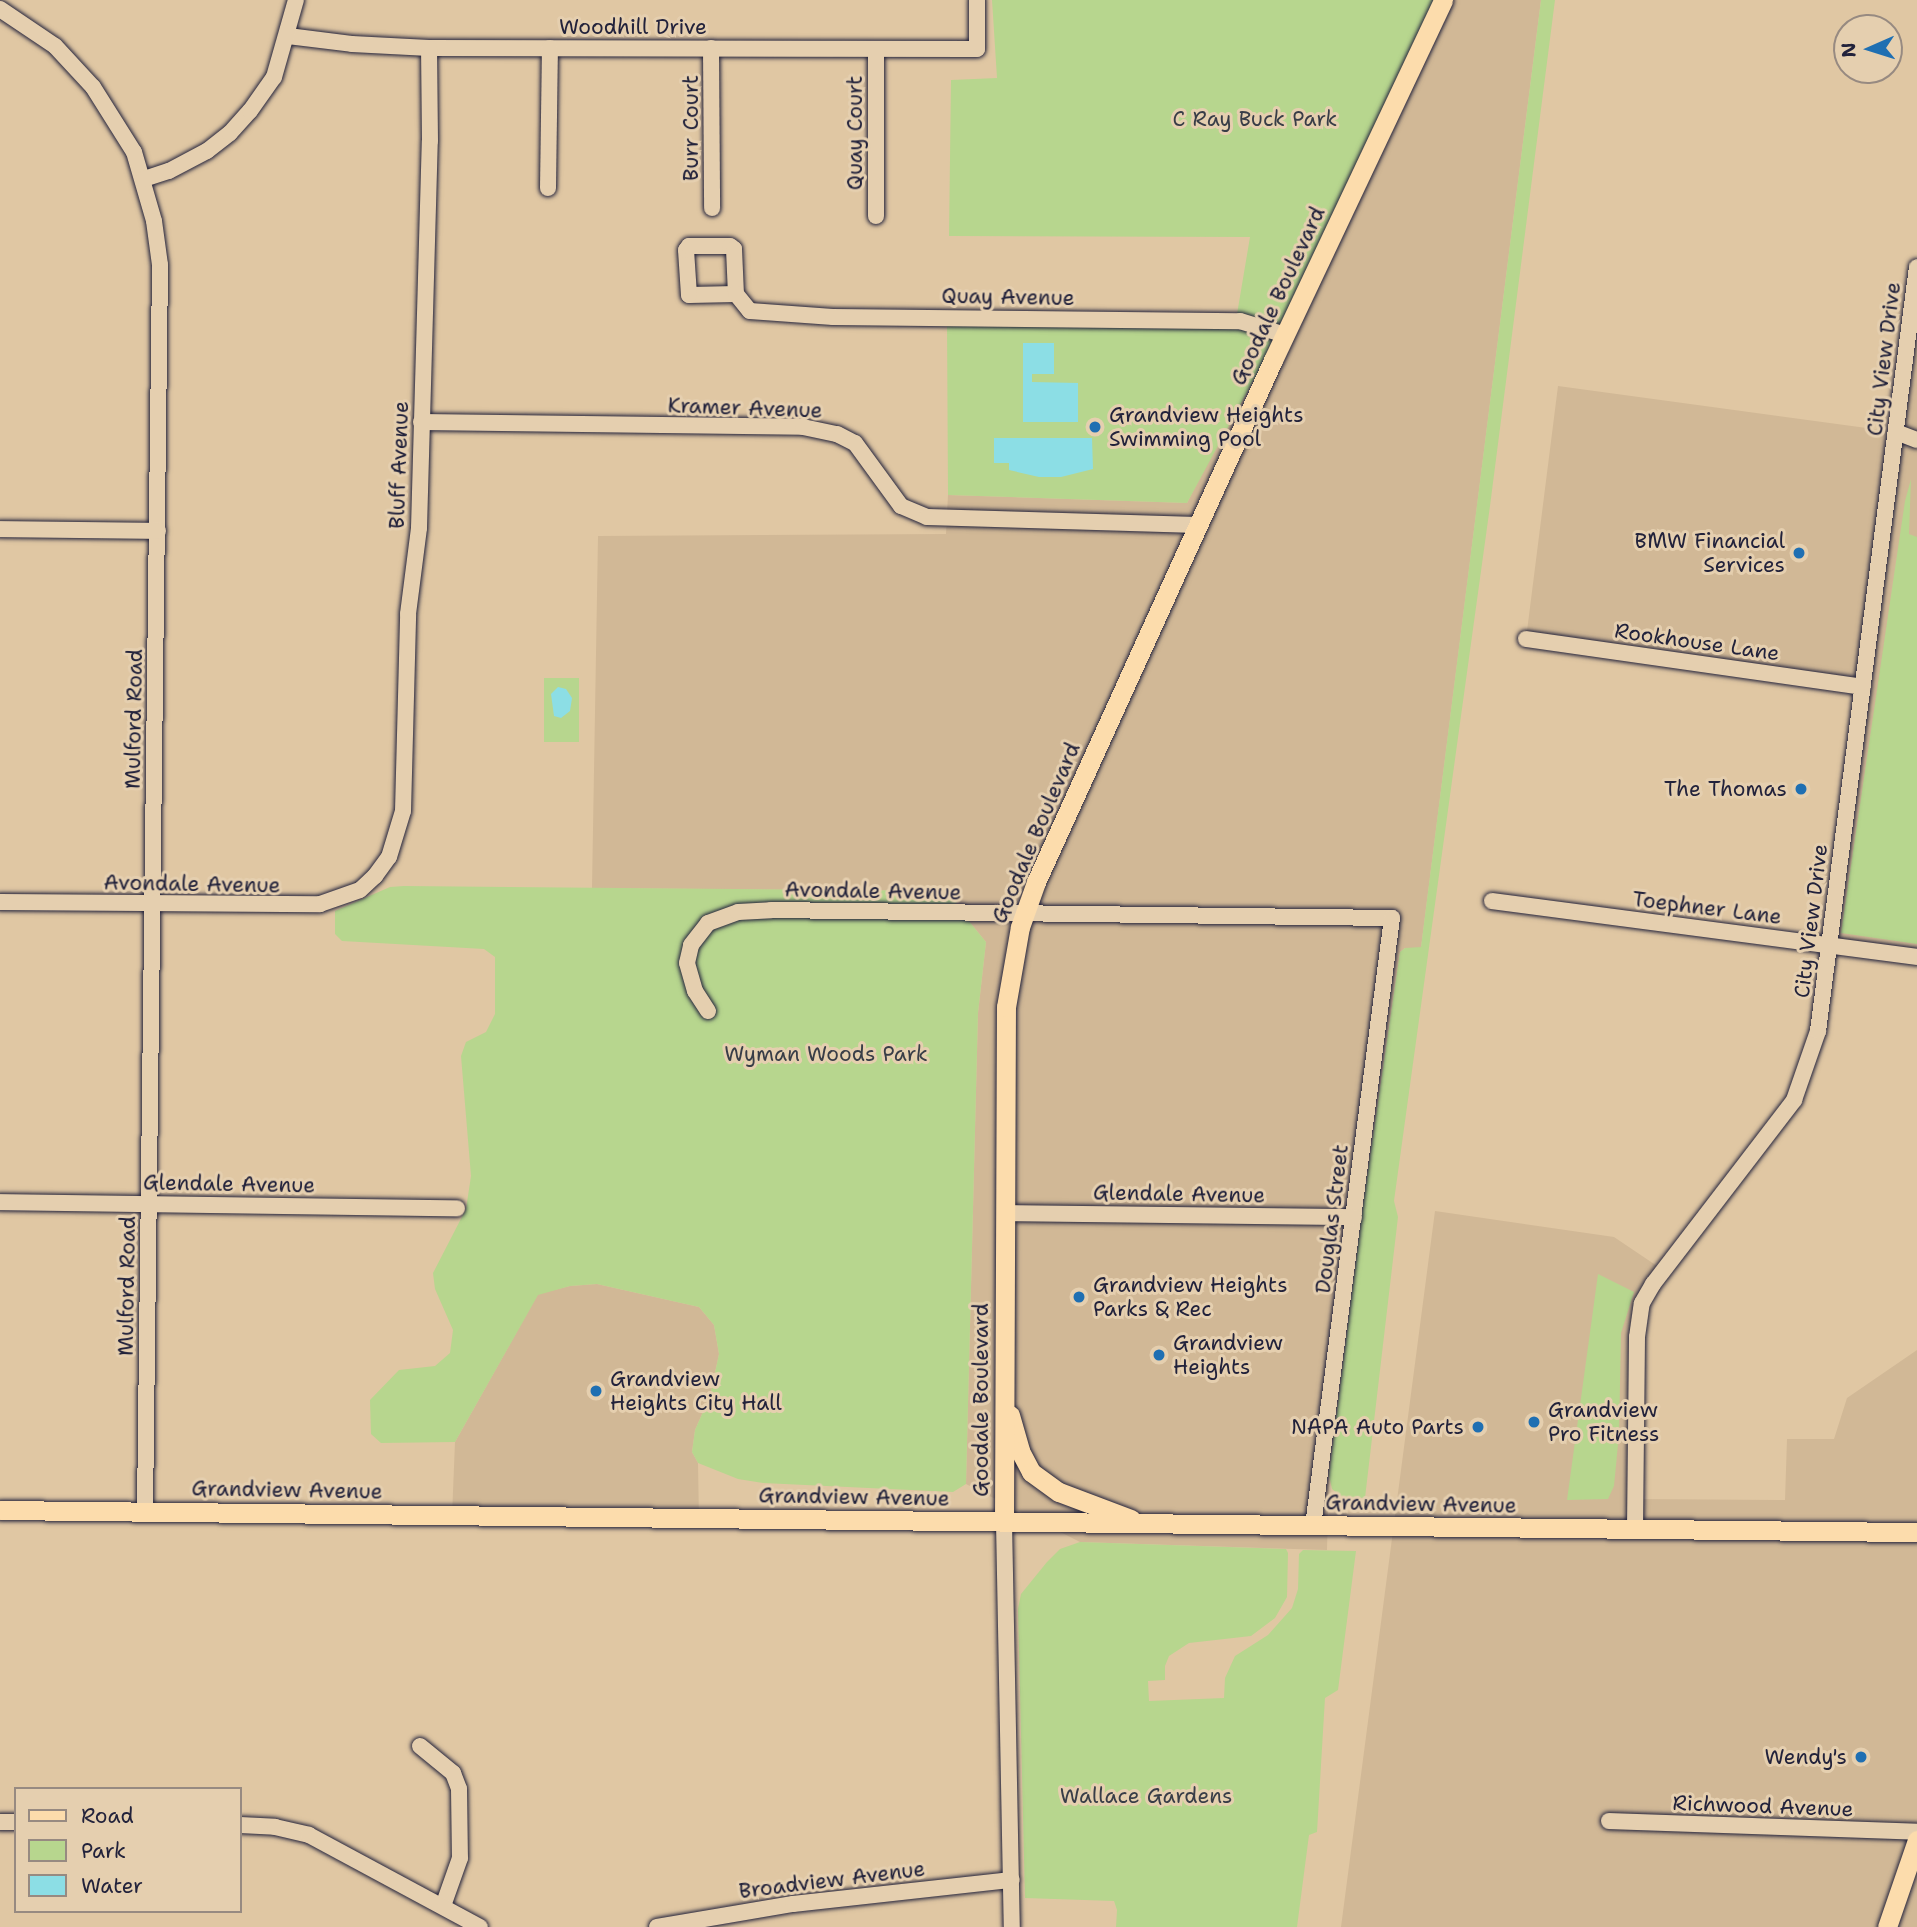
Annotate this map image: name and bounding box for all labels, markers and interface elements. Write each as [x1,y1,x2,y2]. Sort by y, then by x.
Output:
street label: Woodhill Drive [559,14,707,40]
north arrow [1833,14,1903,84]
text: N [1836,42,1861,58]
street label: Burr Court [678,75,704,181]
street label: Quay Court [842,76,868,190]
park label: C Ray Buck Park [1173,106,1337,132]
street label: Goodale Boulevard [1226,203,1330,389]
street label: City View Drive [1862,281,1906,437]
street label: Quay Avenue [941,283,1075,311]
street label: Kramer Avenue [667,393,823,423]
street label: Bluff Avenue [384,401,414,529]
place label: Grandview Heights Swimming Pool [1109,402,1304,452]
marker: Grandview Heights Swimming Pool [1087,419,1103,435]
place label: BMW Financial Services [1634,528,1785,578]
marker: BMW Financial Services [1791,545,1807,561]
street label: Rookhouse Lane [1613,618,1781,666]
street label: Mulford Road [120,649,148,789]
street label: Goodale Boulevard [987,739,1085,927]
place label: The Thomas [1664,776,1787,802]
marker: The Thomas [1793,781,1809,797]
street label: City View Drive [1789,843,1833,999]
street label: Avondale Avenue [103,870,281,898]
street label: Avondale Avenue [784,877,962,905]
street label: Toephner Lane [1631,886,1783,930]
park label: Wyman Woods Park [724,1041,928,1067]
street label: Douglas Street [1310,1143,1354,1295]
street label: Glendale Avenue [143,1170,315,1198]
street label: Glendale Avenue [1093,1180,1265,1208]
street label: Mulford Road [113,1216,141,1356]
place label: Grandview Heights Parks & Rec [1093,1272,1288,1322]
marker: Grandview Heights Parks & Rec [1071,1289,1087,1305]
street label: Goodale Boulevard [968,1303,994,1497]
place label: Grandview Heights [1173,1330,1283,1380]
marker: Grandview Heights [1151,1347,1167,1363]
place label: Grandview Heights City Hall [610,1366,782,1416]
marker: Grandview Heights City Hall [588,1383,604,1399]
place label: Grandview Pro Fitness [1548,1397,1659,1447]
place label: NAPA Auto Parts [1291,1414,1464,1440]
marker: Grandview Pro Fitness [1526,1414,1542,1430]
marker: NAPA Auto Parts [1470,1419,1486,1435]
street label: Grandview Avenue [191,1476,383,1504]
street label: Grandview Avenue [758,1483,950,1511]
street label: Grandview Avenue [1325,1490,1517,1518]
place label: Wendy's [1764,1744,1847,1770]
marker: Wendy's [1853,1749,1869,1765]
park label: Wallace Gardens [1060,1783,1232,1809]
legend [14,1787,242,1913]
street label: Richwood Avenue [1672,1790,1854,1822]
text: Road [81,1802,134,1830]
text: Park [81,1837,126,1865]
street label: Broadview Avenue [737,1856,927,1904]
text: Water [81,1872,143,1900]

